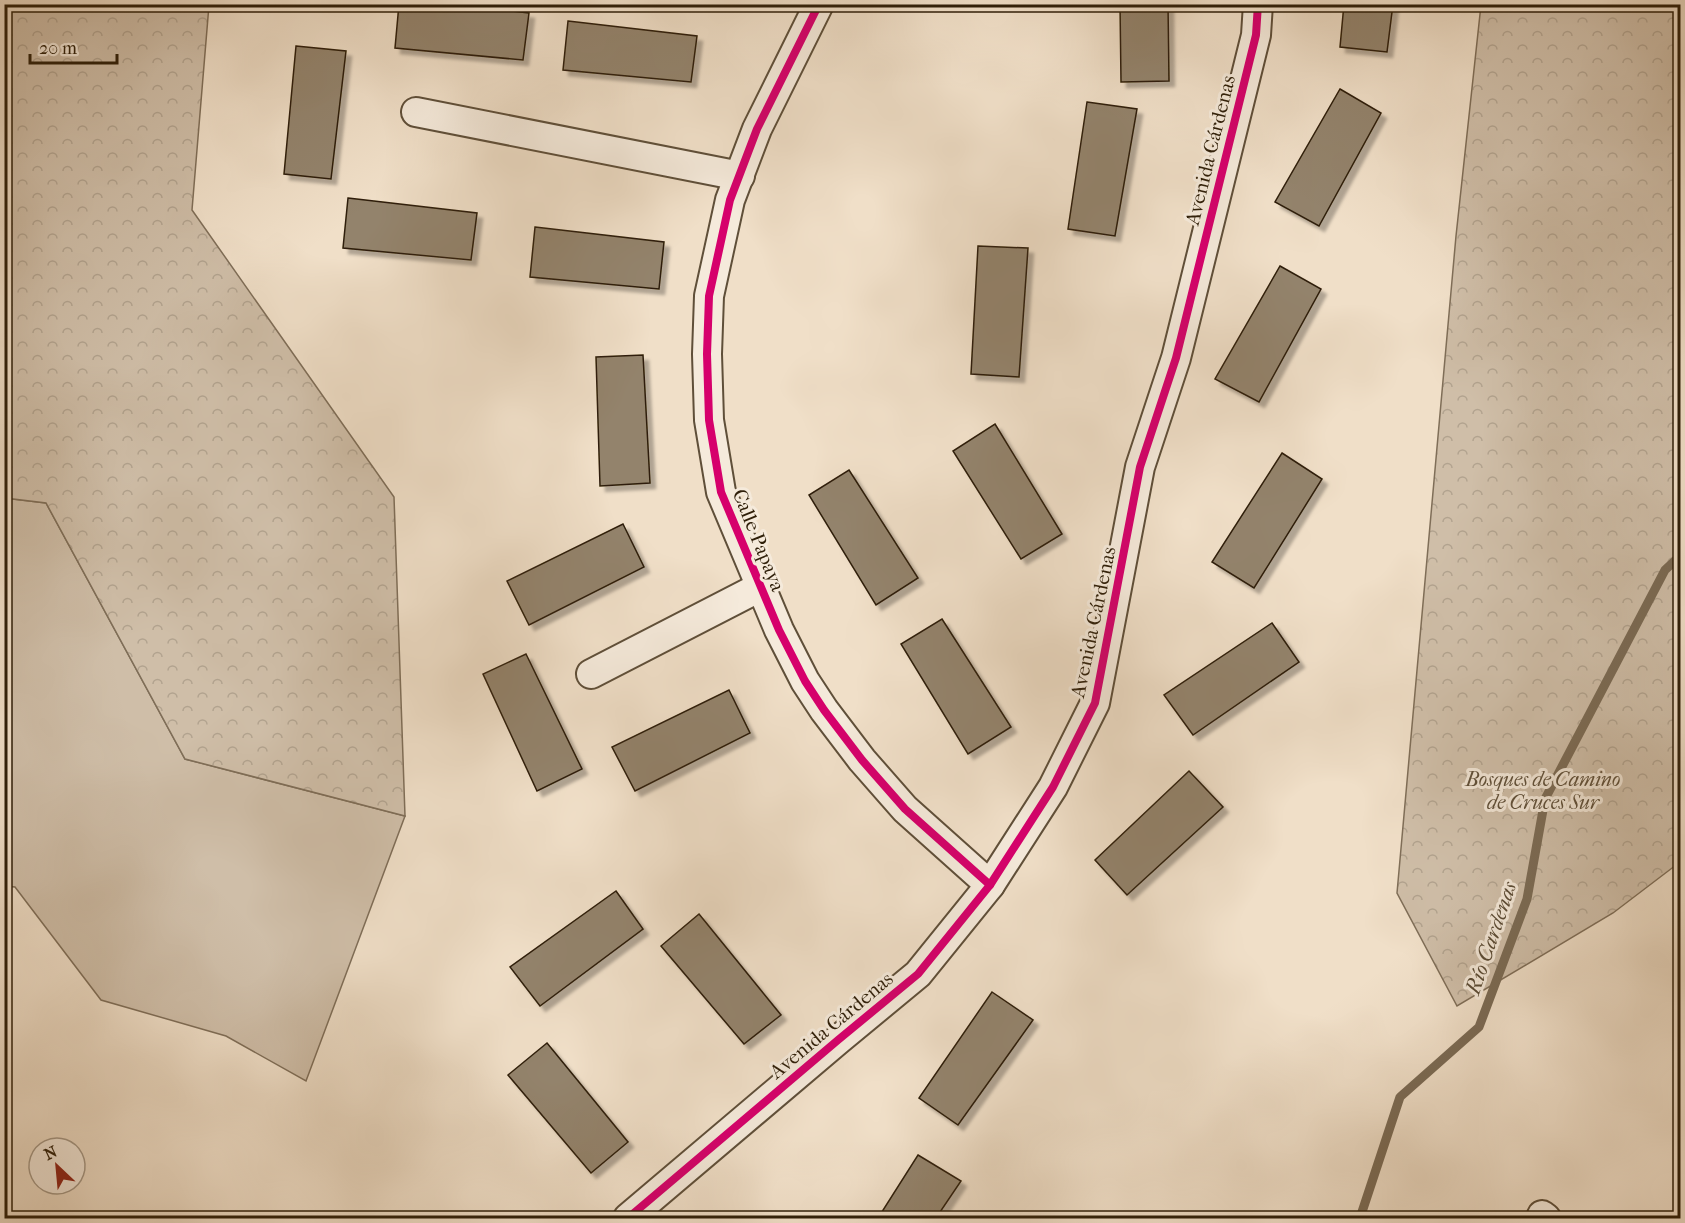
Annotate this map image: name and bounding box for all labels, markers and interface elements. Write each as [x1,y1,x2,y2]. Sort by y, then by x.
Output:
scale bar [30,27,117,65]
text: 20 m [39,38,77,59]
street label: Avenida Cárdenas [1180,73,1240,229]
street label: Calle Papaya [728,486,790,595]
street label: Avenida Cárdenas [1066,544,1121,701]
park label: Bosques de Camino de Cruces Sur [1464,768,1621,814]
water label: Río Cardenas [1460,878,1522,999]
street label: Avenida Cárdenas [764,967,898,1084]
north arrow [27,1136,87,1196]
text: N [41,1141,61,1164]

